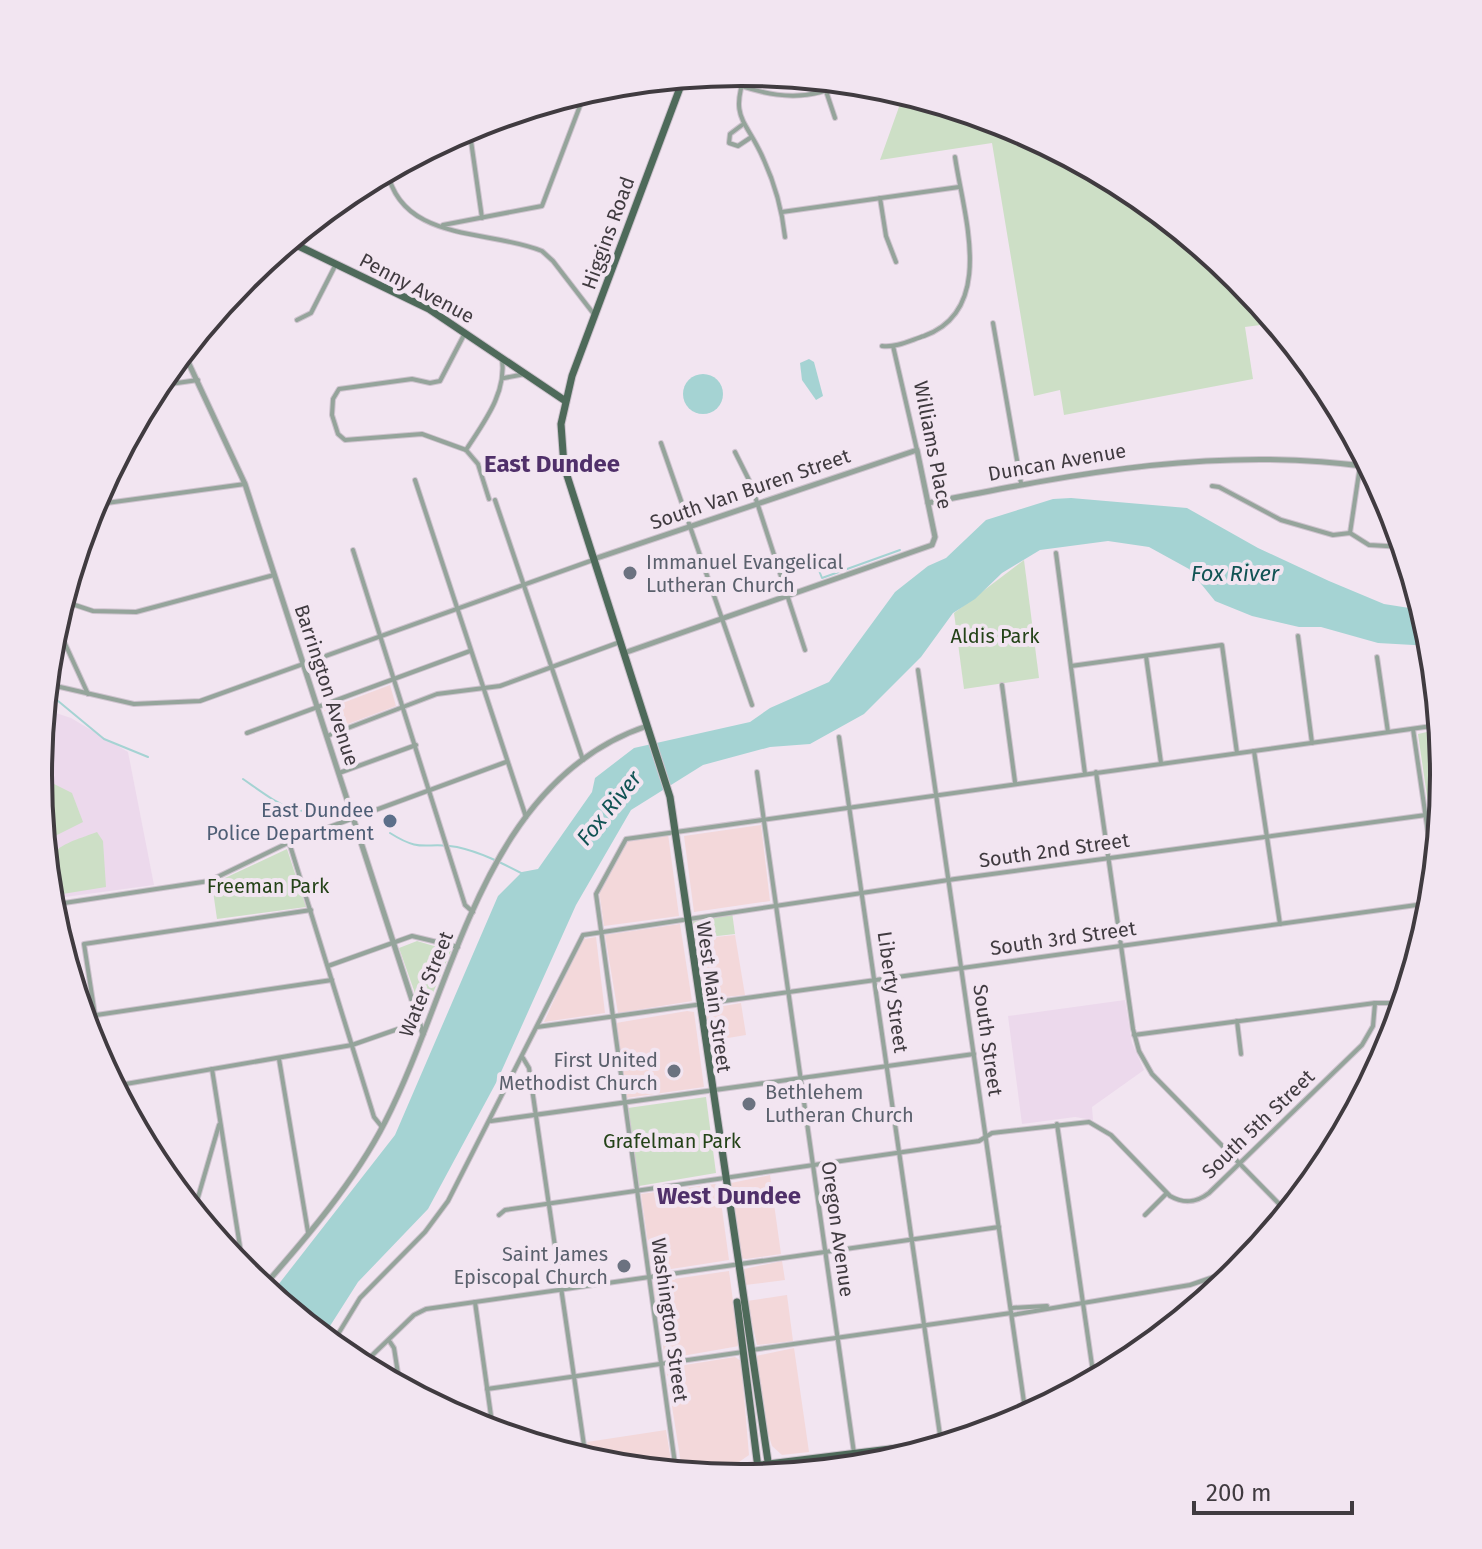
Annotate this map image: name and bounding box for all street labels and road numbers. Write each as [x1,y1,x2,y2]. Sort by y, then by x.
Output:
street label: Higgins Road [577,173,639,293]
street label: Penny Avenue [355,248,479,328]
street label: Williams Place [909,379,957,511]
street label: Duncan Avenue [986,438,1128,486]
street label: South Van Buren Street [647,443,854,534]
street label: Barrington Avenue [290,601,364,769]
street label: South 2nd Street [977,827,1132,872]
street label: South 3rd Street [988,916,1138,960]
street label: West Main Street [692,920,737,1075]
street label: Water Street [394,927,458,1040]
street label: Liberty Street [873,930,914,1055]
street label: South Street [968,983,1008,1098]
street label: South 5th Street [1197,1064,1320,1184]
street label: Oregon Avenue [817,1159,859,1299]
street label: Washington Street [647,1236,693,1404]

